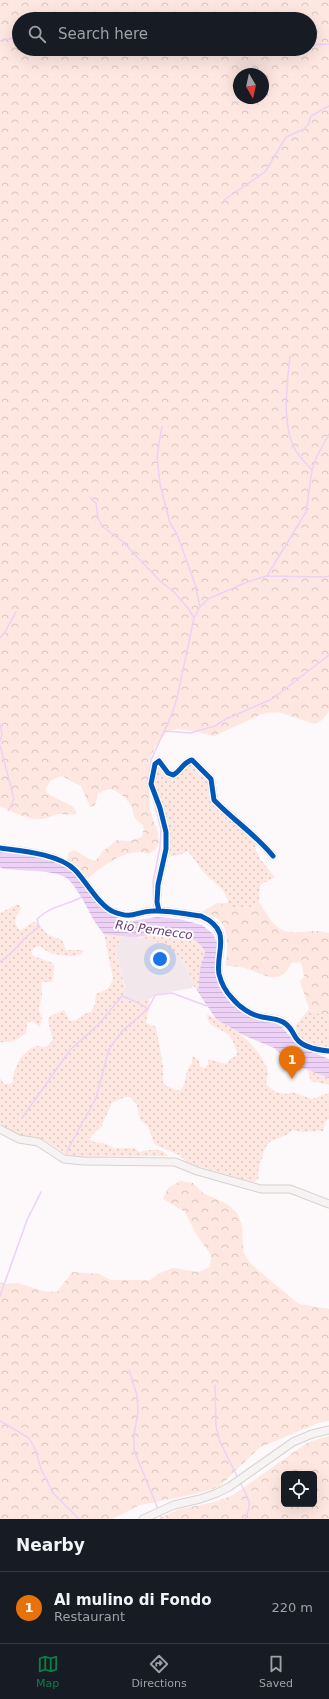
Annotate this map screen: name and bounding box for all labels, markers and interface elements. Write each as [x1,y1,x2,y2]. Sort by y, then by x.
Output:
search box [12,12,317,56]
icon: search [26,23,48,45]
text: Search here [58,25,148,43]
north arrow [233,68,269,104]
water label: Rio Pernecco [114,918,194,942]
your location [150,949,170,969]
pin: 1 [279,1046,305,1079]
map controls [281,1471,317,1507]
button: locate [281,1471,317,1507]
text: Nearby [16,1535,85,1555]
text: Al mulino di Fondo [54,1591,212,1609]
text: 1 [24,1600,34,1615]
text: 220 m [271,1600,313,1615]
text: Restaurant [54,1609,125,1624]
tab: Map [36,1653,59,1690]
tab: Directions [131,1653,187,1690]
tab: Saved [259,1653,293,1690]

